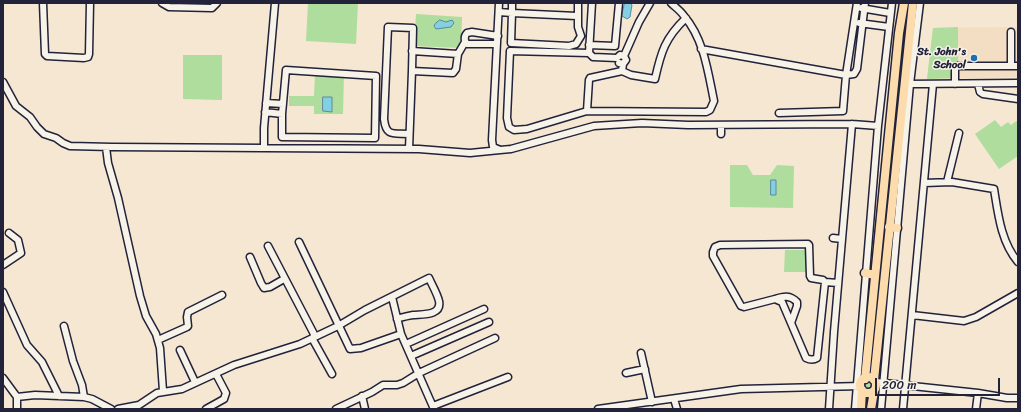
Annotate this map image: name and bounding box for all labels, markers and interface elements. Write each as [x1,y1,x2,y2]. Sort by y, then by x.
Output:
place label: St. John's School [917,45,966,71]
marker: St. John's School [969,53,979,63]
scale bar [877,370,1002,396]
text: 200 m [882,374,916,396]

